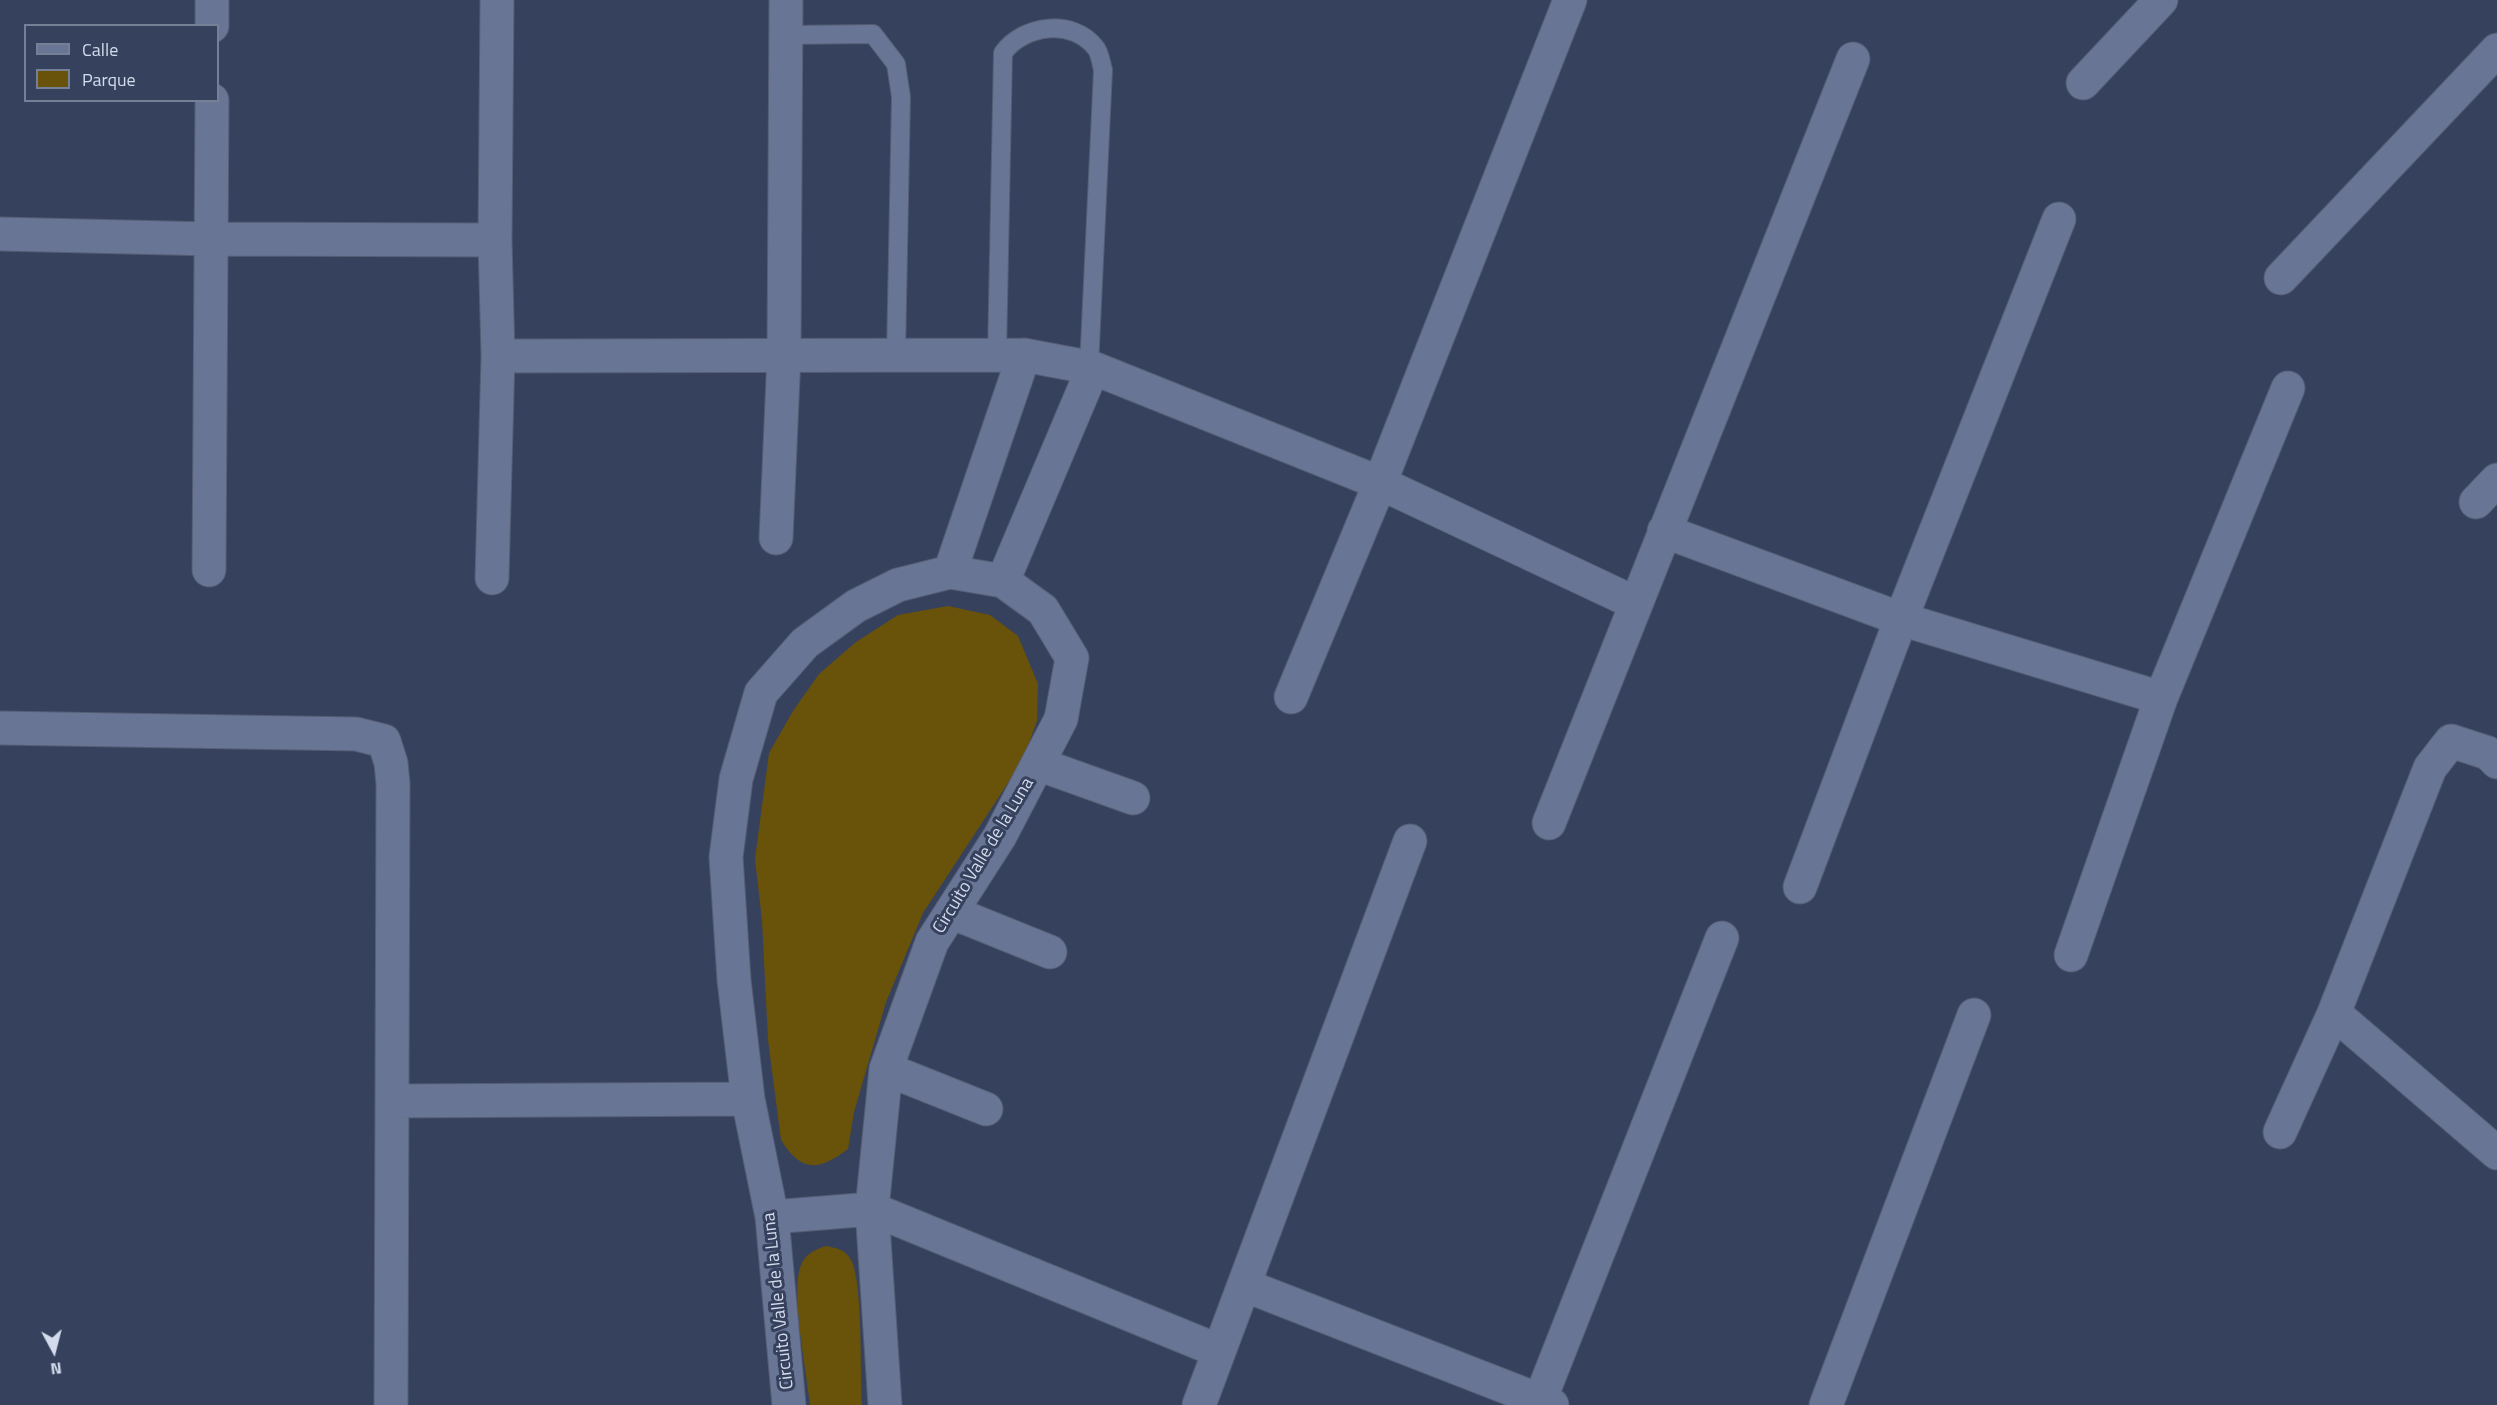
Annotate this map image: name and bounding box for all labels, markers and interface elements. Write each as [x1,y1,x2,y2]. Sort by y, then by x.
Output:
legend [24,24,219,102]
text: Calle [82,36,118,63]
text: Parque [82,66,136,93]
street label: Circuito Valle de la Luna [929,774,1039,938]
street label: Circuito Valle de la Luna [759,1211,799,1391]
north arrow [24,1321,84,1381]
text: N [49,1356,63,1381]

